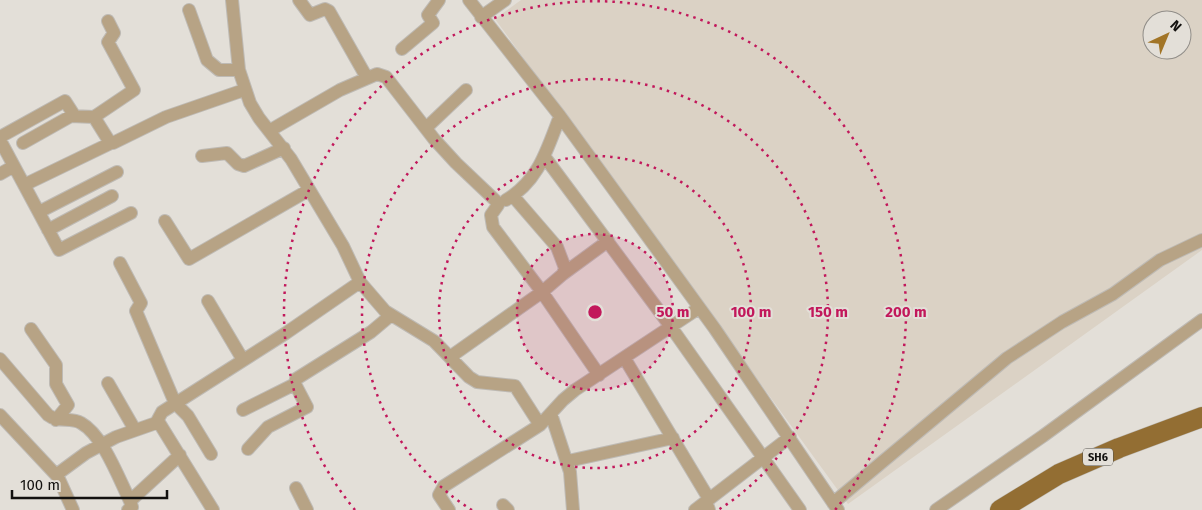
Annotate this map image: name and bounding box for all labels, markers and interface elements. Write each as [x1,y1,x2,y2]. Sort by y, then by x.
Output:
north arrow [1142,10,1192,60]
text: N [1166,17,1185,35]
centre of rings [586,303,604,321]
text: 50 m [656,303,690,321]
text: 100 m [731,303,771,321]
text: 150 m [808,303,848,321]
text: 200 m [885,303,927,321]
road number: SH6 [1083,448,1113,466]
scale bar [12,468,168,500]
text: 100 m [20,476,60,494]

